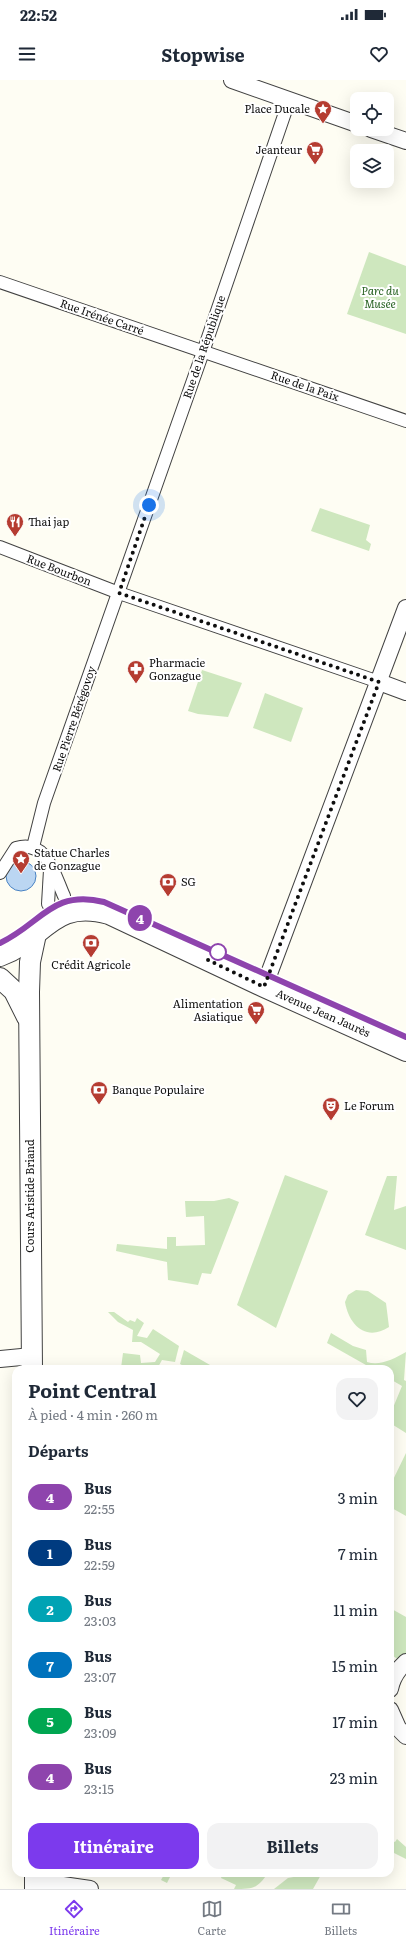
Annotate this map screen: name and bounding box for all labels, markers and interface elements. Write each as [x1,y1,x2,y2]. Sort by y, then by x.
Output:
text: 22:52 [20,3,57,26]
text: Stopwise [161,41,245,68]
icon: menu [16,43,38,65]
icon: heart [368,43,390,65]
map controls [350,92,394,188]
button: locate [350,92,394,136]
place icon: Place Ducale [313,99,333,124]
place label: Place Ducale [244,100,310,116]
supermarket icon: Jeanteur [305,140,325,165]
place label: Jeanteur [256,141,303,157]
button: layers [350,144,394,188]
park label: Parc du Musée [361,282,399,311]
street label: Rue de la République [178,293,228,401]
street label: Rue Irénée Carré [58,294,147,338]
street label: Rue de la Paix [269,366,342,404]
your location [139,495,159,515]
restaurant icon: Thai jap [5,512,25,537]
place label: Thai jap [28,513,69,529]
street label: Rue Bourbon [25,549,94,589]
place label: Pharmacie Gonzague [149,654,206,683]
pharmacy icon: Pharmacie Gonzague [126,659,146,684]
street label: Rue Pierre Bérégovoy [47,663,99,774]
place label: Statue Charles de Gonzague [34,844,109,873]
place icon: Statue Charles de Gonzague [11,849,31,874]
bank icon: SG [158,872,178,897]
place label: SG [181,873,196,889]
line badge: 4 [127,905,153,931]
text: 4 [136,908,144,928]
bank icon: Crédit Agricole [81,933,101,958]
unlabelled marker [209,943,227,961]
place label: Crédit Agricole [51,956,131,972]
street label: Avenue Jean Jaurès [274,984,373,1040]
place label: Alimentation Asiatique [173,995,243,1024]
supermarket icon: Alimentation Asiatique [246,1000,266,1025]
bank icon: Banque Populaire [89,1080,109,1105]
place label: Banque Populaire [112,1081,205,1097]
theatre icon: Le Forum [321,1096,341,1121]
place label: Le Forum [344,1097,395,1113]
street label: Cours Aristide Briand [21,1139,37,1253]
text: Point Central [28,1376,157,1404]
button: heart [336,1378,378,1420]
text: À pied · 4 min · 260 m [28,1405,158,1424]
text: Départs [28,1439,88,1462]
text: Bus [84,1476,112,1499]
text: 3 min [337,1486,378,1509]
text: 4 [46,1487,54,1507]
text: 22:55 [84,1499,115,1518]
text: Bus [84,1532,112,1555]
text: 7 min [338,1542,378,1565]
text: 1 [47,1543,53,1563]
text: 22:59 [84,1555,115,1574]
text: Bus [84,1588,112,1611]
text: 11 min [333,1598,378,1621]
text: 2 [46,1599,54,1619]
text: 23:03 [84,1611,116,1630]
text: Bus [84,1644,112,1667]
text: 15 min [332,1654,378,1677]
text: 7 [46,1655,54,1675]
text: 23:07 [84,1667,116,1686]
text: Bus [84,1700,112,1723]
text: 17 min [332,1710,378,1733]
text: 5 [46,1711,54,1731]
text: 23:09 [84,1723,116,1742]
text: Bus [84,1756,112,1779]
text: 23 min [330,1766,378,1789]
text: 4 [46,1767,54,1787]
text: 23:15 [84,1779,114,1798]
button: Itinéraire [28,1823,199,1869]
button: Billets [207,1823,378,1869]
tab: Itinéraire [49,1898,100,1938]
tab: Carte [198,1898,226,1938]
tab: Billets [324,1898,357,1938]

